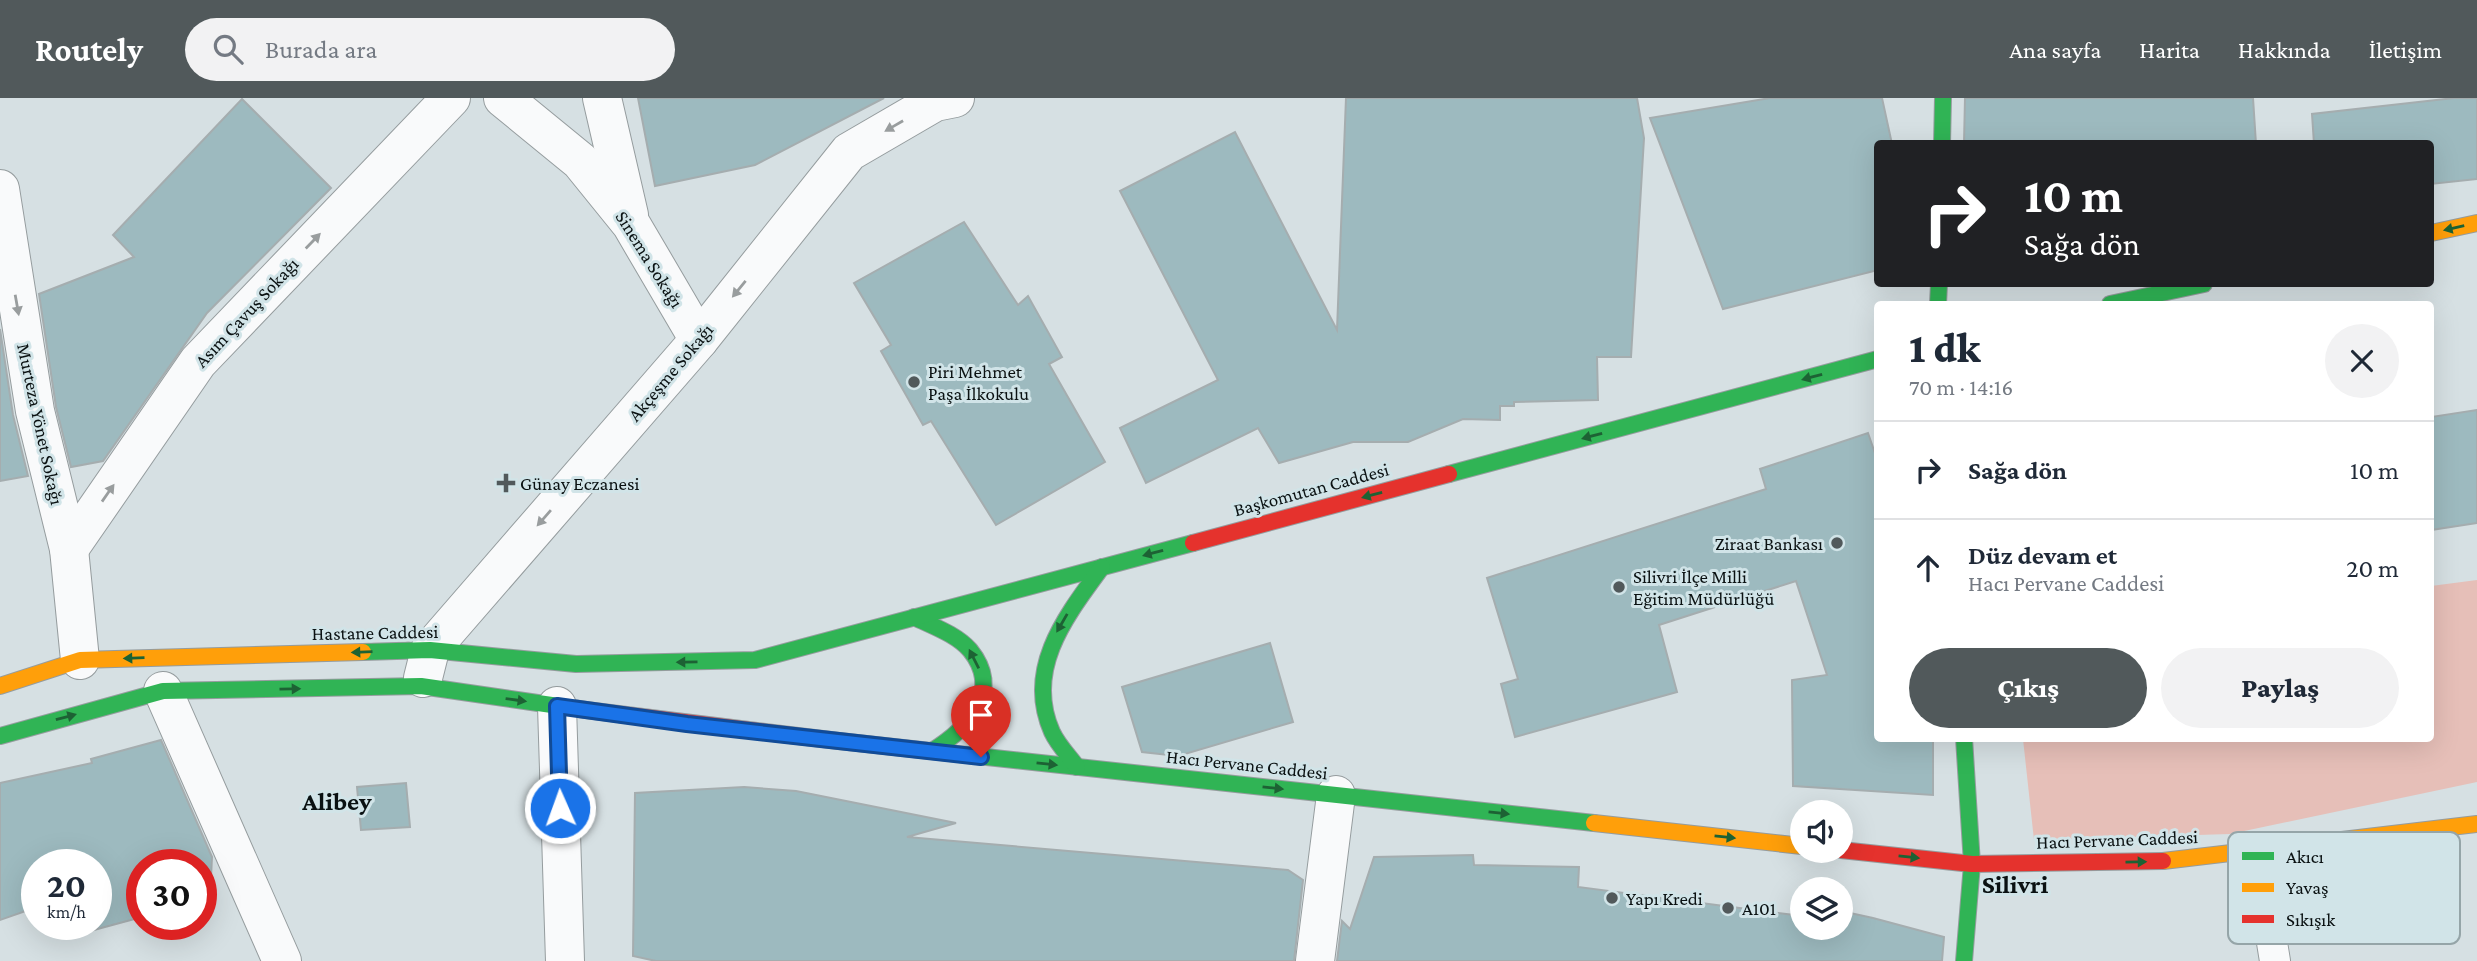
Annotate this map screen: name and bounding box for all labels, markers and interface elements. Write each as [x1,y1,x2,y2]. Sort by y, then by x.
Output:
search box [185,18,675,81]
icon: search [209,30,247,68]
text: Routely [35,31,143,68]
text: Burada ara [265,35,377,64]
text: Ana sayfa [2009,36,2101,63]
text: Harita [2139,36,2200,63]
text: Hakkında [2238,36,2331,63]
text: İletişim [2369,36,2442,63]
one-way arrow [884,120,904,132]
icon: right [1909,168,2000,259]
text: 10 m [2024,168,2123,223]
street label: Sinema Sokağı [611,207,688,312]
one-way arrow [2443,222,2465,233]
text: Sağa dön [2024,226,2140,262]
one-way arrow [304,233,320,250]
street label: Asım Çavuş Sokağı [190,253,302,371]
one-way arrow [732,280,747,298]
one-way arrow [12,294,23,316]
street label: Akçeşme Sokağı [624,319,717,425]
text: 1 dk [1909,324,1981,371]
button: close [2325,324,2399,398]
street label: Murteza Yönet Sokağı [13,342,68,507]
place label: Piri Mehmet Paşa İlkokulu [928,361,1029,404]
one-way arrow [1801,372,1822,382]
marker: Piri Mehmet Paşa İlkokulu [906,374,922,390]
text: 70 m · 14:16 [1909,374,2013,400]
one-way arrow [1581,431,1602,441]
icon: right [1909,451,1947,489]
text: Sağa dön [1968,456,2067,485]
text: 10 m [2350,456,2399,485]
street label: Başkomutan Caddesi [1231,459,1391,520]
place label: Günay Eczanesi [520,473,639,494]
marker: Günay Eczanesi [498,475,514,491]
one-way arrow [101,484,115,502]
one-way arrow [1362,490,1383,500]
one-way arrow [537,510,552,527]
place label: Ziraat Bankası [1715,533,1823,554]
marker: Ziraat Bankası [1829,535,1845,551]
text: Düz devam et [1968,541,2117,570]
one-way arrow [1142,549,1163,559]
icon: ahead [1909,549,1947,587]
text: 20 m [2346,554,2399,583]
place label: Silivri İlçe Milli Eğitim Müdürlüğü [1633,566,1774,609]
text: Hacı Pervane Caddesi [1968,570,2164,596]
marker: Silivri İlçe Milli Eğitim Müdürlüğü [1611,579,1627,595]
one-way arrow [1056,613,1069,632]
street label: Hastane Caddesi [312,621,438,644]
one-way arrow [351,647,373,658]
button: Çıkış [1909,648,2147,728]
button: Paylaş [2161,648,2399,728]
one-way arrow [968,649,979,669]
one-way arrow [123,653,145,664]
one-way arrow [676,656,698,667]
one-way arrow [279,683,301,695]
pin [951,685,1011,757]
one-way arrow [505,695,527,706]
icon: arrive [962,696,1000,734]
one-way arrow [56,712,77,722]
street label: Hacı Pervane Caddesi [1165,746,1329,783]
one-way arrow [1036,758,1058,769]
position arrow [523,771,597,845]
one-way arrow [1262,783,1284,794]
district label: Alibey [301,787,372,816]
map controls [1790,800,1853,940]
button: sound [1790,800,1853,863]
one-way arrow [1488,808,1510,819]
street label: Hacı Pervane Caddesi [2036,826,2198,853]
one-way arrow [1714,832,1736,843]
legend [2228,832,2460,944]
text: Akıcı [2286,846,2324,867]
speed limit sign: 30 [126,849,217,940]
one-way arrow [1898,852,1920,863]
one-way arrow [2125,856,2147,867]
text: 20 [47,866,86,905]
district label: Silivri [1982,870,2049,899]
button: layers [1790,877,1853,940]
text: Yavaş [2286,877,2328,898]
place label: Yapı Kredi [1626,888,1703,909]
marker: Yapı Kredi [1604,890,1620,906]
place label: A101 [1742,898,1776,919]
marker: A101 [1720,900,1736,916]
text: km/h [47,902,86,922]
text: Sıkışık [2286,909,2336,930]

